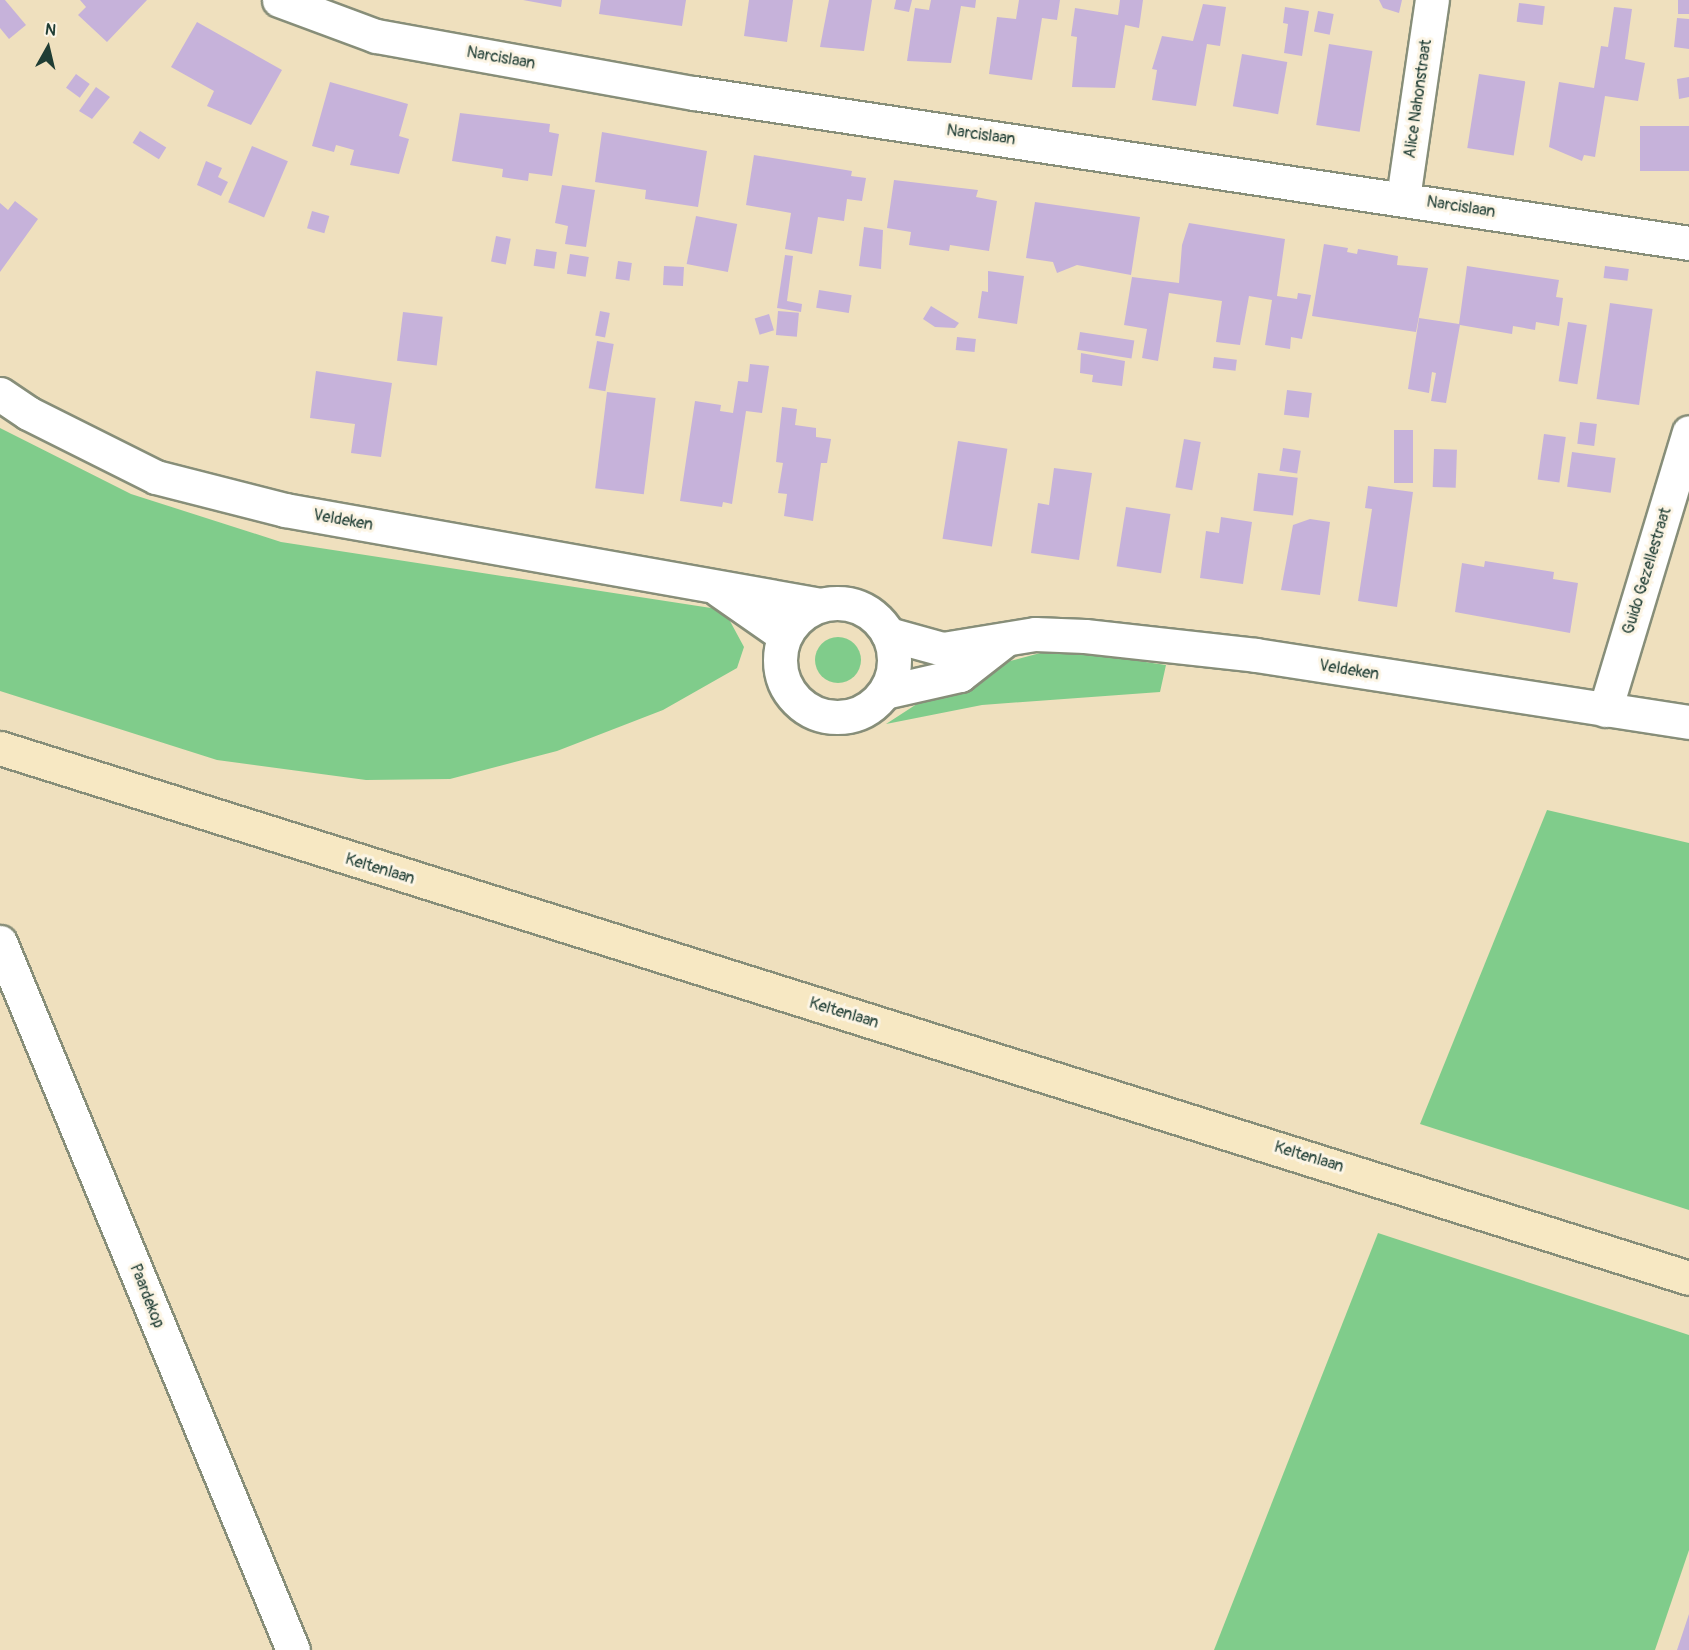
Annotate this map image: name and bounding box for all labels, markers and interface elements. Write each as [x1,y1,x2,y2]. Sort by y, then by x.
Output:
north arrow [18,18,78,78]
text: N [44,20,57,41]
street label: Alice Nahonstraat [1400,38,1436,160]
street label: Narcislaan [465,43,537,73]
street label: Narcislaan [945,121,1017,149]
street label: Narcislaan [1425,192,1497,222]
street label: Veldeken [312,505,374,535]
street label: Guido Gezellestraat [1619,505,1675,637]
street label: Veldeken [1318,656,1380,684]
street label: Keltenlaan [343,849,417,889]
street label: Keltenlaan [807,993,881,1033]
street label: Keltenlaan [1272,1137,1346,1177]
street label: Paardekop [125,1261,169,1331]

